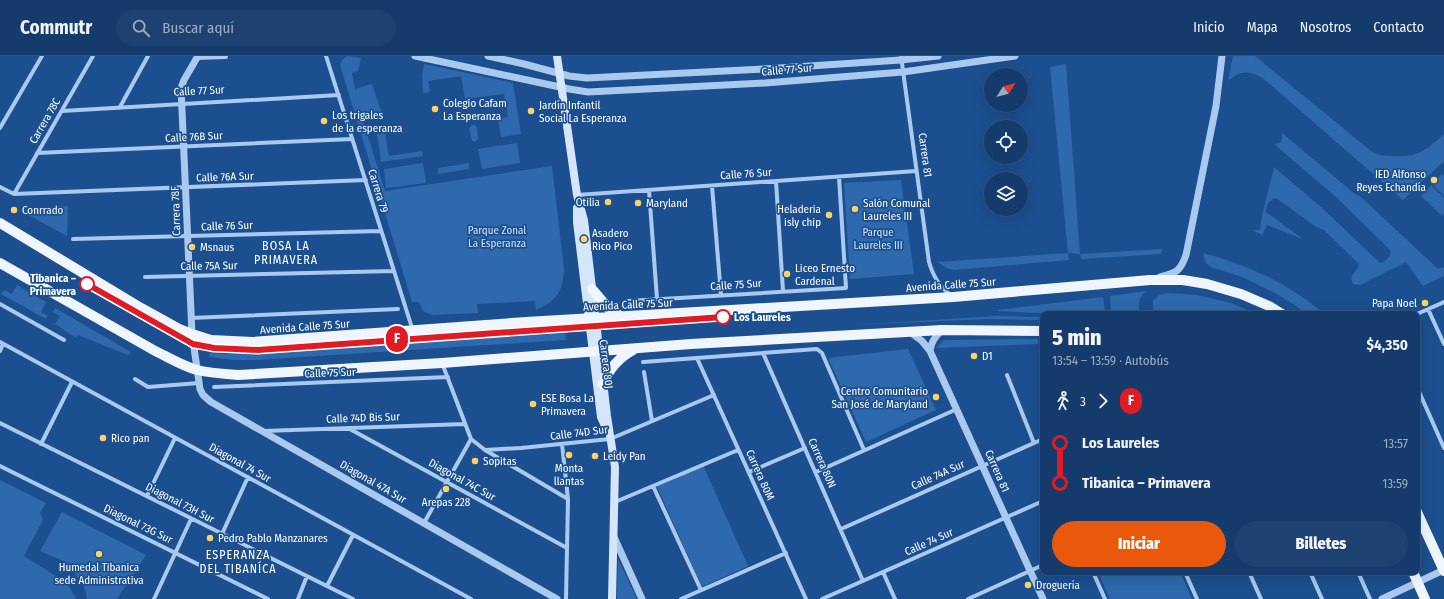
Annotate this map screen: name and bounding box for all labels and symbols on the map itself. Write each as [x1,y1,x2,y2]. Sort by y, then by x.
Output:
street label: Calle 77 Sur [761,61,813,79]
north arrow [984,68,1028,112]
street label: Calle 77 Sur [173,83,225,99]
street label: Carrera 78C [27,96,63,146]
place label: Colegio Cafam La Esperanza [443,97,507,123]
place label: Jardín Infantil Social La Esperanza [539,99,627,125]
marker: Colegio Cafam La Esperanza [430,104,440,114]
marker: Jardín Infantil Social La Esperanza [526,106,536,116]
place label: Los trigales de la esperanza [332,109,402,135]
marker: Los trigales de la esperanza [319,116,329,126]
street label: Calle 76B Sur [165,129,223,145]
street label: Carrera 81 [915,132,935,178]
street label: Calle 76 Sur [720,166,772,182]
street label: Carrera 79 [365,168,391,214]
place label: IED Alfonso Reyes Echandía [1356,168,1426,194]
street label: Calle 76A Sur [196,169,254,185]
marker: IED Alfonso Reyes Echandía [1429,175,1439,185]
street label: Carrera 78F [169,186,183,236]
place label: Otilia [576,196,600,209]
marker: Otilia [603,197,613,207]
place label: Maryland [646,197,688,210]
place label: Salón Comunal Laureles III [863,197,930,223]
marker: Maryland [633,198,643,208]
place label: Heladeria isly chip [777,203,821,229]
place label: Conrrado [22,204,64,217]
marker: Salón Comunal Laureles III [850,204,860,214]
marker: Conrrado [9,205,19,215]
marker: Heladeria isly chip [824,210,834,220]
street label: Calle 76 Sur [201,219,253,233]
park label: Parque Zonal La Esperanza [468,224,526,250]
park label: Parque Laureles III [853,226,903,252]
place label: Asadero Rico Pico [592,227,633,253]
marker: Asadero Rico Pico [579,234,589,244]
district label: BOSA LA PRIMAVERA [254,239,318,267]
place label: Msnaus [200,241,234,254]
marker: Msnaus [187,242,197,252]
street label: Calle 75A Sur [180,259,238,273]
place label: Liceo Ernesto Cardenal [795,262,855,288]
marker: Liceo Ernesto Cardenal [782,269,792,279]
place label: Tibanica – Primavera [30,272,77,298]
street label: Avenida Calle 75 Sur [906,275,997,295]
marker: Tibanica – Primavera [79,276,95,292]
street label: Calle 75 Sur [710,277,762,293]
street label: Avenida Calle 75 Sur [583,296,673,314]
place label: Papa Noel [1372,297,1417,310]
marker: Papa Noel [1420,298,1430,308]
marker: Los Laureles [715,309,731,325]
place label: Los Laureles [734,311,791,324]
street label: Avenida Calle 75 Sur [260,317,351,337]
line badge: F [384,326,410,352]
street label: Carrera 80J [597,339,615,389]
place label: D1 [982,350,993,363]
marker: D1 [969,351,979,361]
street label: Calle 75 Sur [304,366,356,380]
place label: Centro Comunitario San José de Maryland [831,385,928,411]
place label: ESE Bosa La Primavera [541,392,594,418]
marker: Centro Comunitario San José de Maryland [931,392,941,402]
marker: ESE Bosa La Primavera [528,399,538,409]
street label: Calle 74D Bis Sur [326,410,400,426]
street label: Calle 74D Sur [549,423,609,443]
place label: Rico pan [111,432,150,445]
marker: Rico pan [98,433,108,443]
street label: Carrera 80N [805,436,839,490]
street label: Diagonal 74 Sur [207,441,273,485]
street label: Carrera 80M [743,448,777,503]
street label: Carrera 81 [982,448,1012,494]
marker: Monta llantas [564,450,574,460]
place label: Leidy Pan [603,450,646,463]
marker: Leidy Pan [590,451,600,461]
place label: Sopitas [483,455,517,468]
street label: Diagonal 74C Sur [426,456,498,504]
marker: Sopitas [470,456,480,466]
street label: Calle 74A Sur [909,457,967,493]
street label: Diagonal 47A Sur [338,458,409,506]
place label: Monta llantas [554,462,585,488]
street label: Diagonal 73H Sur [143,480,217,526]
marker: Arepas 228 [441,484,451,494]
place label: Arepas 228 [422,496,471,509]
street label: Diagonal 73G Sur [101,502,175,546]
street label: Calle 74 Sur [903,526,955,558]
place label: Pedro Pablo Manzanares [218,532,328,545]
marker: Pedro Pablo Manzanares [205,533,215,543]
district label: ESPERANZA DEL TIBANÍCA [199,548,277,576]
marker: Humedal Tibanica sede Administrativa [94,549,104,559]
place label: Humedal Tibanica sede Administrativa [54,561,144,587]
place label: Droguería [1036,579,1080,592]
marker: Droguería [1023,580,1033,590]

